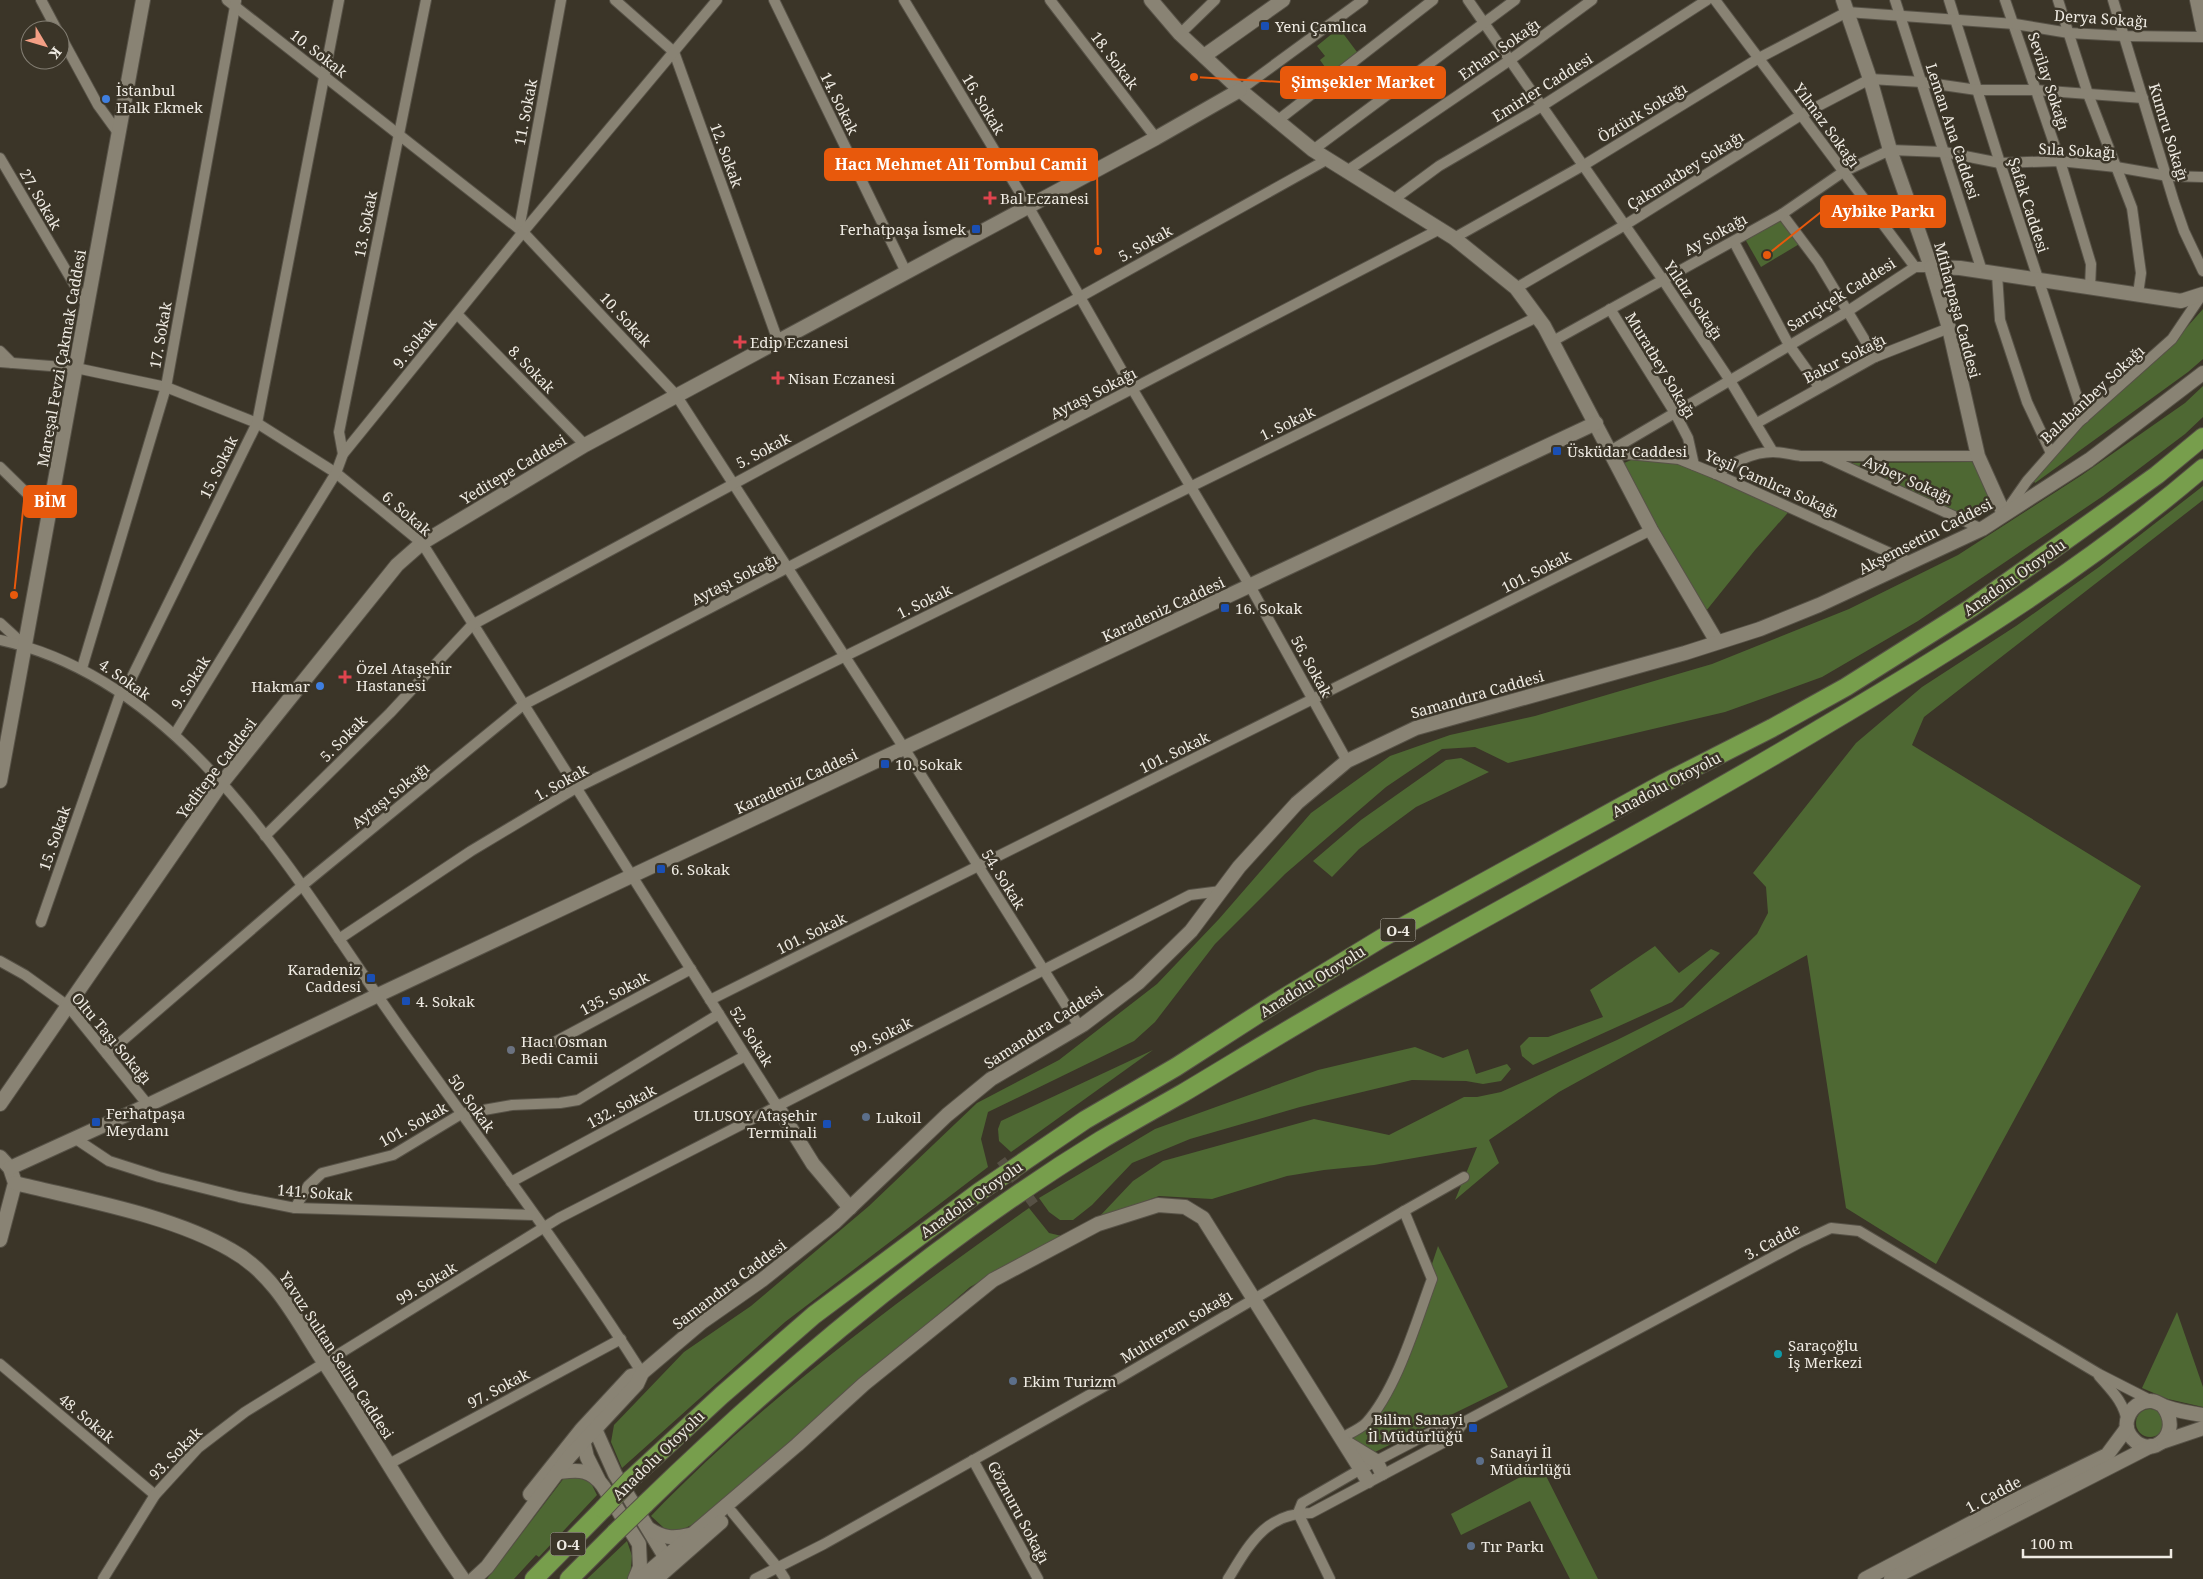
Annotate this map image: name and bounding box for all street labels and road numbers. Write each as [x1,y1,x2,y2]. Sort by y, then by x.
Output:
street label: Derya Sokağı [2054,5,2149,31]
street label: Erhan Sokağı [1454,13,1544,84]
street label: 10. Sokak [286,24,352,82]
street label: 18. Sokak [1087,27,1143,93]
street label: Sevilay Sokağı [2024,30,2074,133]
street label: Emirler Caddesi [1488,48,1596,126]
street label: Leman Ana Caddesi [1922,60,1984,202]
street label: 14. Sokak [816,68,864,138]
street label: 16. Sokak [958,70,1010,138]
street label: 11. Sokak [509,77,541,147]
street label: Öztürk Sokağı [1594,78,1690,146]
street label: Yılmaz Sokağı [1789,78,1865,171]
street label: Kumru Sokağı [2145,81,2193,184]
street label: 12. Sokak [706,120,748,190]
street label: Çakmakbey Sokağı [1623,126,1747,214]
street label: Sıla Sokağı [2038,138,2116,162]
street label: Şafak Caddesi [2004,155,2054,255]
street label: 27. Sokak [16,165,67,233]
street label: 13. Sokak [349,189,381,259]
street label: Ay Sokağı [1680,208,1750,259]
street label: 5. Sokak [1114,220,1176,266]
street label: Mithatpaşa Caddesi [1930,240,1986,380]
street label: Mareşal Fevzi Çakmak Caddesi [32,248,90,468]
street label: Sarıçiçek Caddesi [1783,252,1899,335]
street label: Yıldız Sokağı [1660,256,1728,344]
street label: 10. Sokak [596,288,656,351]
street label: 17. Sokak [144,300,176,370]
street label: Muratbey Sokağı [1621,308,1701,422]
street label: 9. Sokak [388,314,440,372]
street label: Bakır Sokağı [1799,329,1889,387]
street label: Balabanbey Sokağı [2036,340,2148,447]
street label: 8. Sokak [504,341,560,397]
street label: Aytaşı Sokağı [1046,363,1140,423]
street label: 1. Sokak [1256,401,1318,445]
street label: 5. Sokak [732,427,794,473]
street label: Yeditepe Caddesi [455,429,570,509]
street label: 15. Sokak [194,432,242,502]
street label: Yeşil Çamlıca Sokağı [1701,444,1842,522]
street label: Aybey Sokağı [1861,451,1956,507]
street label: 6. Sokak [378,486,436,540]
street label: Akşemsettin Caddesi [1855,493,1996,578]
street label: Anadolu Otoyolu [1959,534,2070,620]
street label: 101. Sokak [1498,545,1574,597]
street label: Aytaşı Sokağı [687,549,781,609]
street label: Karadeniz Caddesi [1098,572,1228,646]
street label: 1. Sokak [893,579,955,623]
street label: 56. Sokak [1287,632,1337,700]
street label: 9. Sokak [166,652,214,712]
street label: 4. Sokak [95,654,155,704]
street label: Samandıra Caddesi [1408,665,1546,723]
street label: 5. Sokak [315,710,371,766]
street label: Yeditepe Caddesi [171,714,260,823]
street label: 101. Sokak [1136,726,1213,778]
street label: Karadeniz Caddesi [731,744,861,818]
street label: Anadolu Otoyolu [1608,747,1724,821]
street label: Aytaşı Sokağı [347,757,433,832]
street label: 1. Sokak [530,759,592,805]
street label: 15. Sokak [34,803,74,873]
street label: 54. Sokak [978,845,1030,913]
street label: 101. Sokak [773,907,850,959]
road number: O-4 [1380,918,1416,942]
street label: Anadolu Otoyolu [1256,940,1369,1021]
street label: 135. Sokak [576,966,652,1020]
street label: Samandıra Caddesi [980,981,1106,1073]
street label: Oltu Taşı Sokağı [68,988,156,1088]
street label: 52. Sokak [726,1002,778,1070]
street label: 99. Sokak [847,1012,916,1060]
street label: 50. Sokak [444,1070,500,1136]
street label: 132. Sokak [583,1079,659,1133]
street label: 101. Sokak [375,1097,451,1151]
street label: Anadolu Otoyolu [916,1156,1027,1242]
street label: 141. Sokak [277,1179,354,1205]
street label: 3. Cadde [1741,1218,1803,1264]
street label: Samandıra Caddesi [668,1234,790,1333]
street label: 99. Sokak [392,1257,460,1309]
street label: Yavuz Sultan Selim Caddesi [275,1267,399,1443]
street label: Muhterem Sokağı [1117,1285,1236,1367]
street label: 97. Sokak [464,1363,533,1413]
street label: 48. Sokak [55,1389,119,1447]
street label: Anadolu Otoyolu [608,1406,709,1504]
street label: 93. Sokak [144,1422,206,1484]
street label: Göznuru Sokağı [983,1457,1055,1567]
street label: 1. Cadde [1962,1471,2024,1517]
road number: O-4 [550,1532,586,1556]

